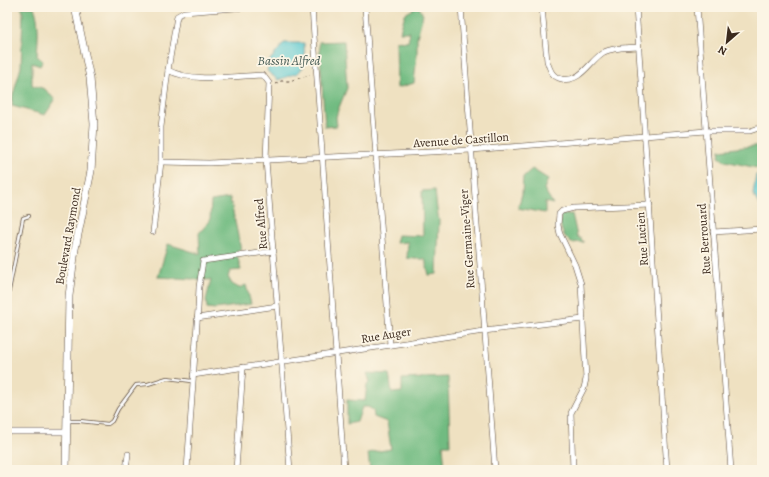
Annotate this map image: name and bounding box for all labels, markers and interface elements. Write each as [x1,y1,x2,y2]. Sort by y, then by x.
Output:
north arrow [707,22,747,62]
text: N [715,42,730,59]
water label: Bassin Alfred [258,52,320,69]
street label: Avenue de Castillon [412,129,510,151]
street label: Boulevard Raymond [52,185,85,286]
street label: Rue Germaine-Viger [456,188,478,289]
street label: Rue Alfred [251,197,271,250]
street label: Rue Berrouard [693,202,714,275]
street label: Rue Lucien [632,211,652,267]
street label: Rue Auger [360,323,413,347]

